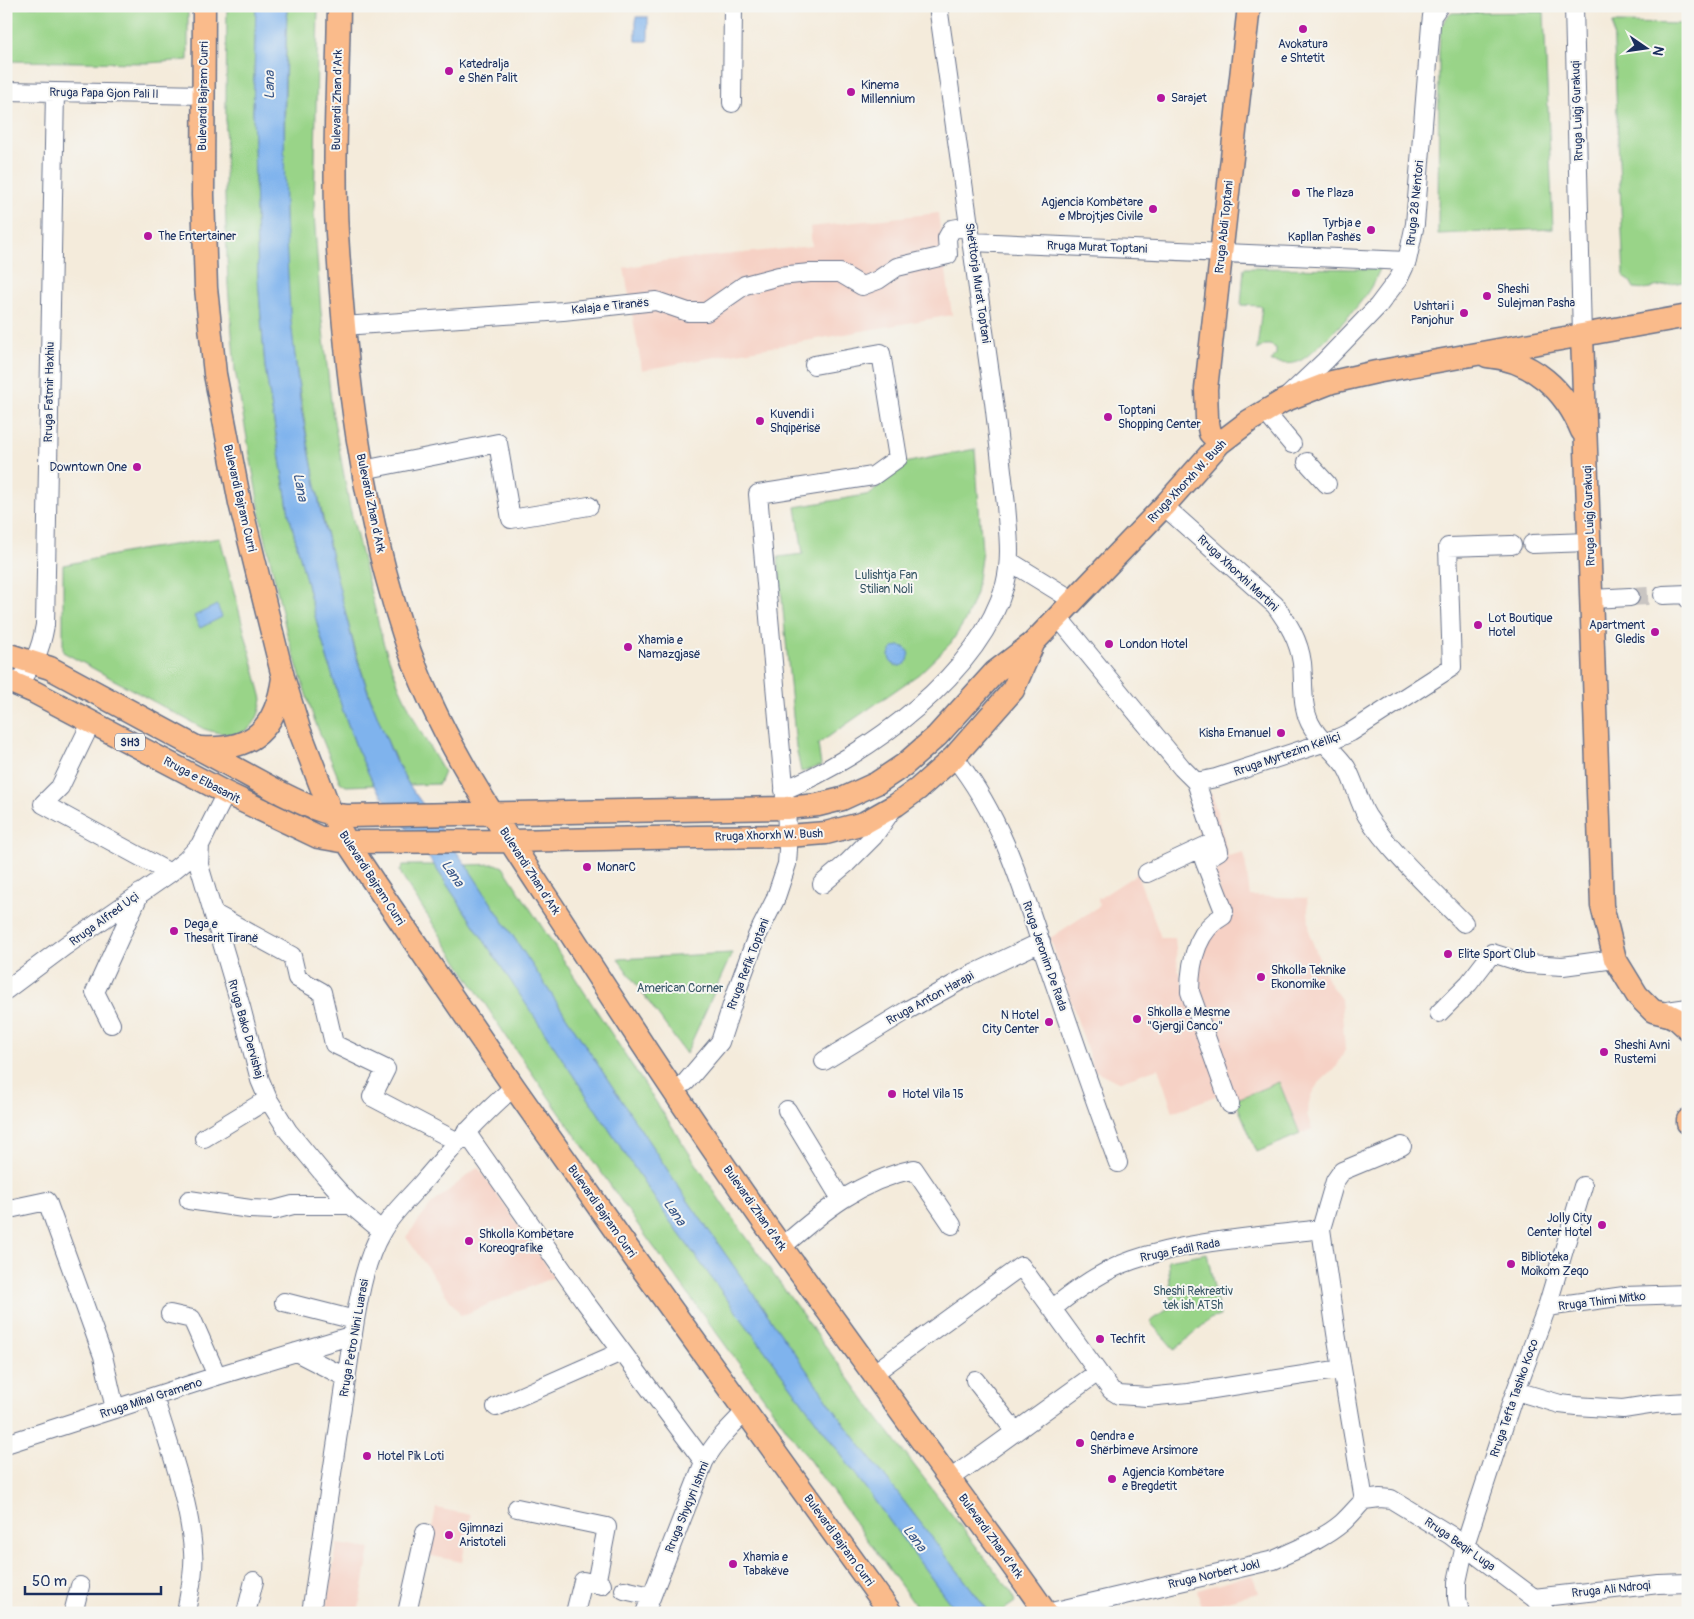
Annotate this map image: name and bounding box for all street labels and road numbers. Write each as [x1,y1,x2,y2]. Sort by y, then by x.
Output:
street label: Bulevardi Bajram Curri [195,41,212,151]
street label: Bulevardi Zhan d'Ark [329,49,346,151]
street label: Rruga Luigj Gurakuqi [1568,61,1587,161]
street label: Rruga Papa Gjon Pali II [49,85,159,102]
street label: Rruga 28 Nëntori [1404,160,1427,246]
street label: Rruga Abdi Toptani [1212,180,1237,274]
street label: Shëtitorja Murat Toptani [962,222,993,344]
street label: Rruga Murat Toptani [1047,238,1147,257]
street label: Kalaja e Tiranës [571,295,650,318]
street label: Rruga Fatmir Haxhiu [41,341,58,443]
street label: Rruga Xhorxh W. Bush [1145,436,1230,526]
street label: Bulevardi Bajram Curri [220,443,259,553]
street label: Bulevardi Zhan d'Ark [353,452,388,554]
street label: Rruga Luigj Gurakuqi [1580,466,1599,566]
street label: Rruga Xhorxhi Martini [1194,532,1281,615]
street label: Rruga Myrtezim Këlliçi [1232,729,1342,780]
road number: SH3 [115,734,145,750]
street label: Rruga e Elbasanit [161,754,243,807]
street label: Bulevardi Zhan d'Ark [496,825,563,918]
street label: Rruga Xhorxh W. Bush [715,826,824,845]
street label: Bulevardi Bajram Curri [335,828,408,928]
street label: Rruga Alfred Uçi [67,889,142,949]
street label: Rruga Jeronim De Rada [1019,899,1071,1014]
street label: Rruga Refik Toptani [724,917,773,1012]
street label: Rruga Anton Harapi [884,968,976,1029]
street label: Rruga Bako Dervishaj [224,978,267,1081]
street label: Bulevardi Bajram Curri [564,1162,639,1261]
street label: Bulevardi Zhan d'Ark [719,1163,790,1254]
street label: Rruga Fadil Rada [1139,1235,1222,1266]
street label: Rruga Petro Nini Luarasi [337,1278,372,1398]
street label: Rruga Thimi Mitko [1557,1289,1647,1314]
street label: Rruga Tefta Tashko Koço [1487,1337,1542,1459]
street label: Rruga Mihal Grameno [98,1375,205,1422]
street label: Rruga Shyqyri Ishmi [662,1459,713,1555]
street label: Bulevardi Zhan d'Ark [955,1491,1026,1582]
street label: Bulevardi Bajram Curri [800,1492,877,1589]
street label: Rruga Beqir Luga [1421,1514,1498,1575]
street label: Rruga Norbert Jokl [1167,1557,1262,1592]
street label: Rruga Ali Ndroqi [1571,1578,1651,1601]

